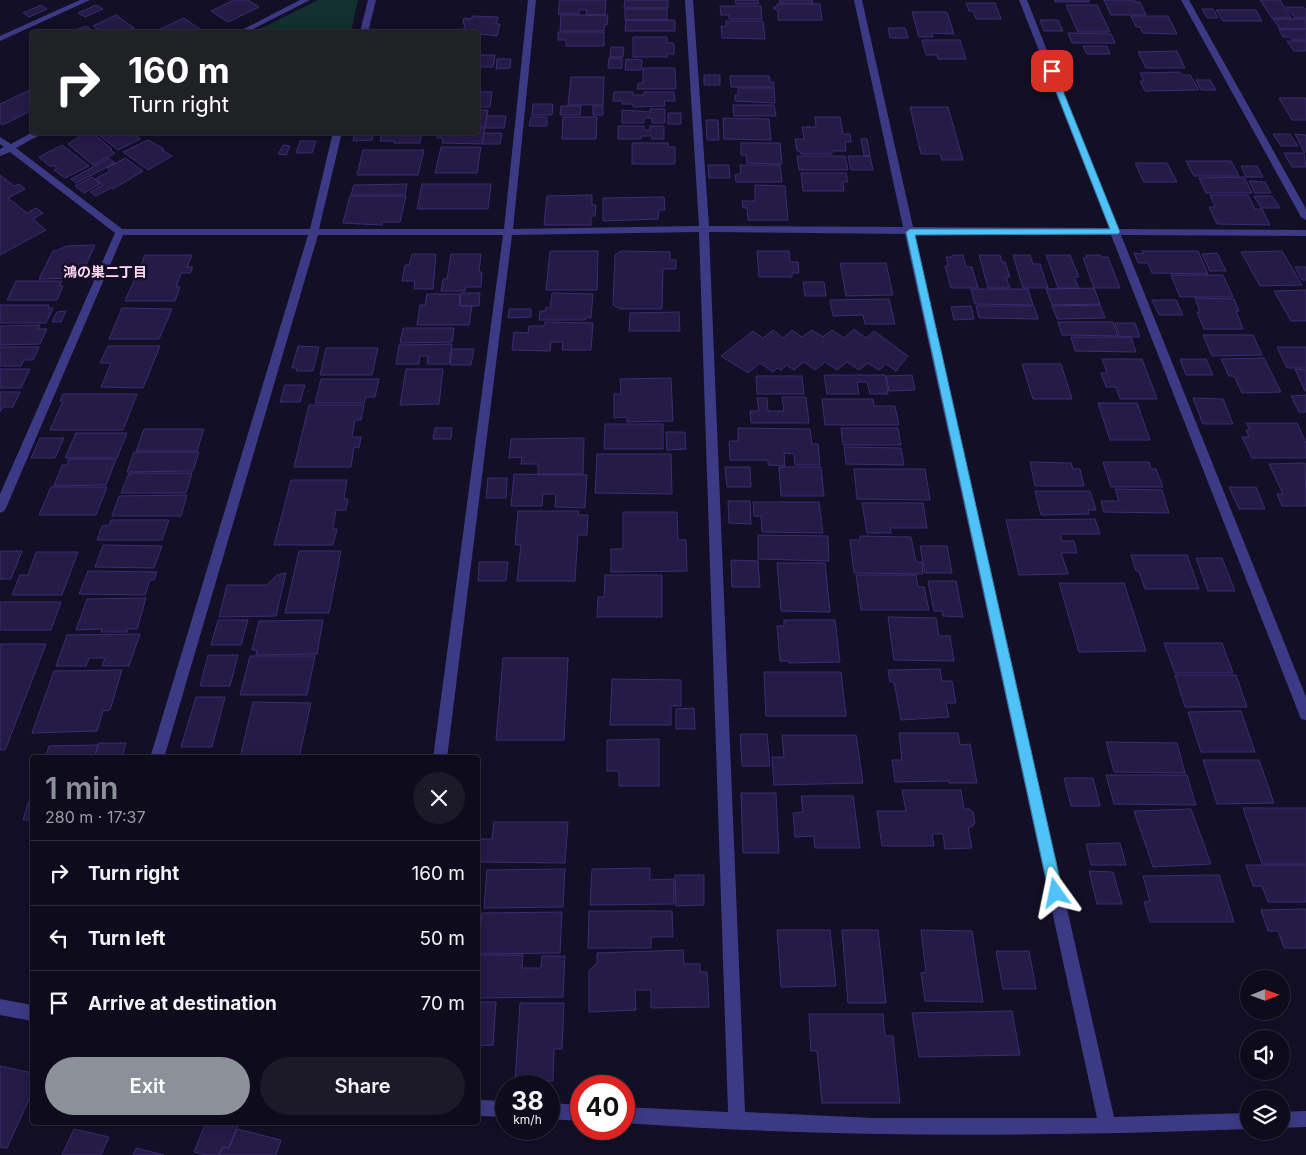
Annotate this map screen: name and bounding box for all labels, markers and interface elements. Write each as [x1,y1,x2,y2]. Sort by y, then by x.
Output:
text: 160 m [128,49,230,91]
icon: right [45,50,110,115]
pin [1031,50,1073,92]
icon: arrive [1038,57,1066,85]
text: Turn right [128,91,229,117]
district label: 鴻の巣二丁目 [63,263,147,280]
text: 1 min [45,770,118,806]
button: close [413,772,465,824]
text: 280 m · 17:37 [45,807,145,827]
icon: right [45,859,73,887]
text: Turn right [88,862,179,885]
text: 160 m [412,862,465,885]
position arrow [1029,866,1081,918]
icon: left [45,924,73,952]
text: Turn left [88,927,166,950]
text: 50 m [419,927,465,950]
north arrow [1240,970,1290,1020]
map controls [1240,970,1290,1140]
icon: arrive [45,989,73,1017]
text: Arrive at destination [88,992,277,1015]
text: 70 m [421,992,465,1015]
button: sound [1240,1030,1290,1080]
button: Exit [45,1057,250,1115]
button: Share [260,1057,465,1115]
speed limit sign: 40 [570,1075,635,1140]
text: 38 [511,1086,544,1116]
button: layers [1240,1090,1290,1140]
text: km/h [513,1112,542,1127]

